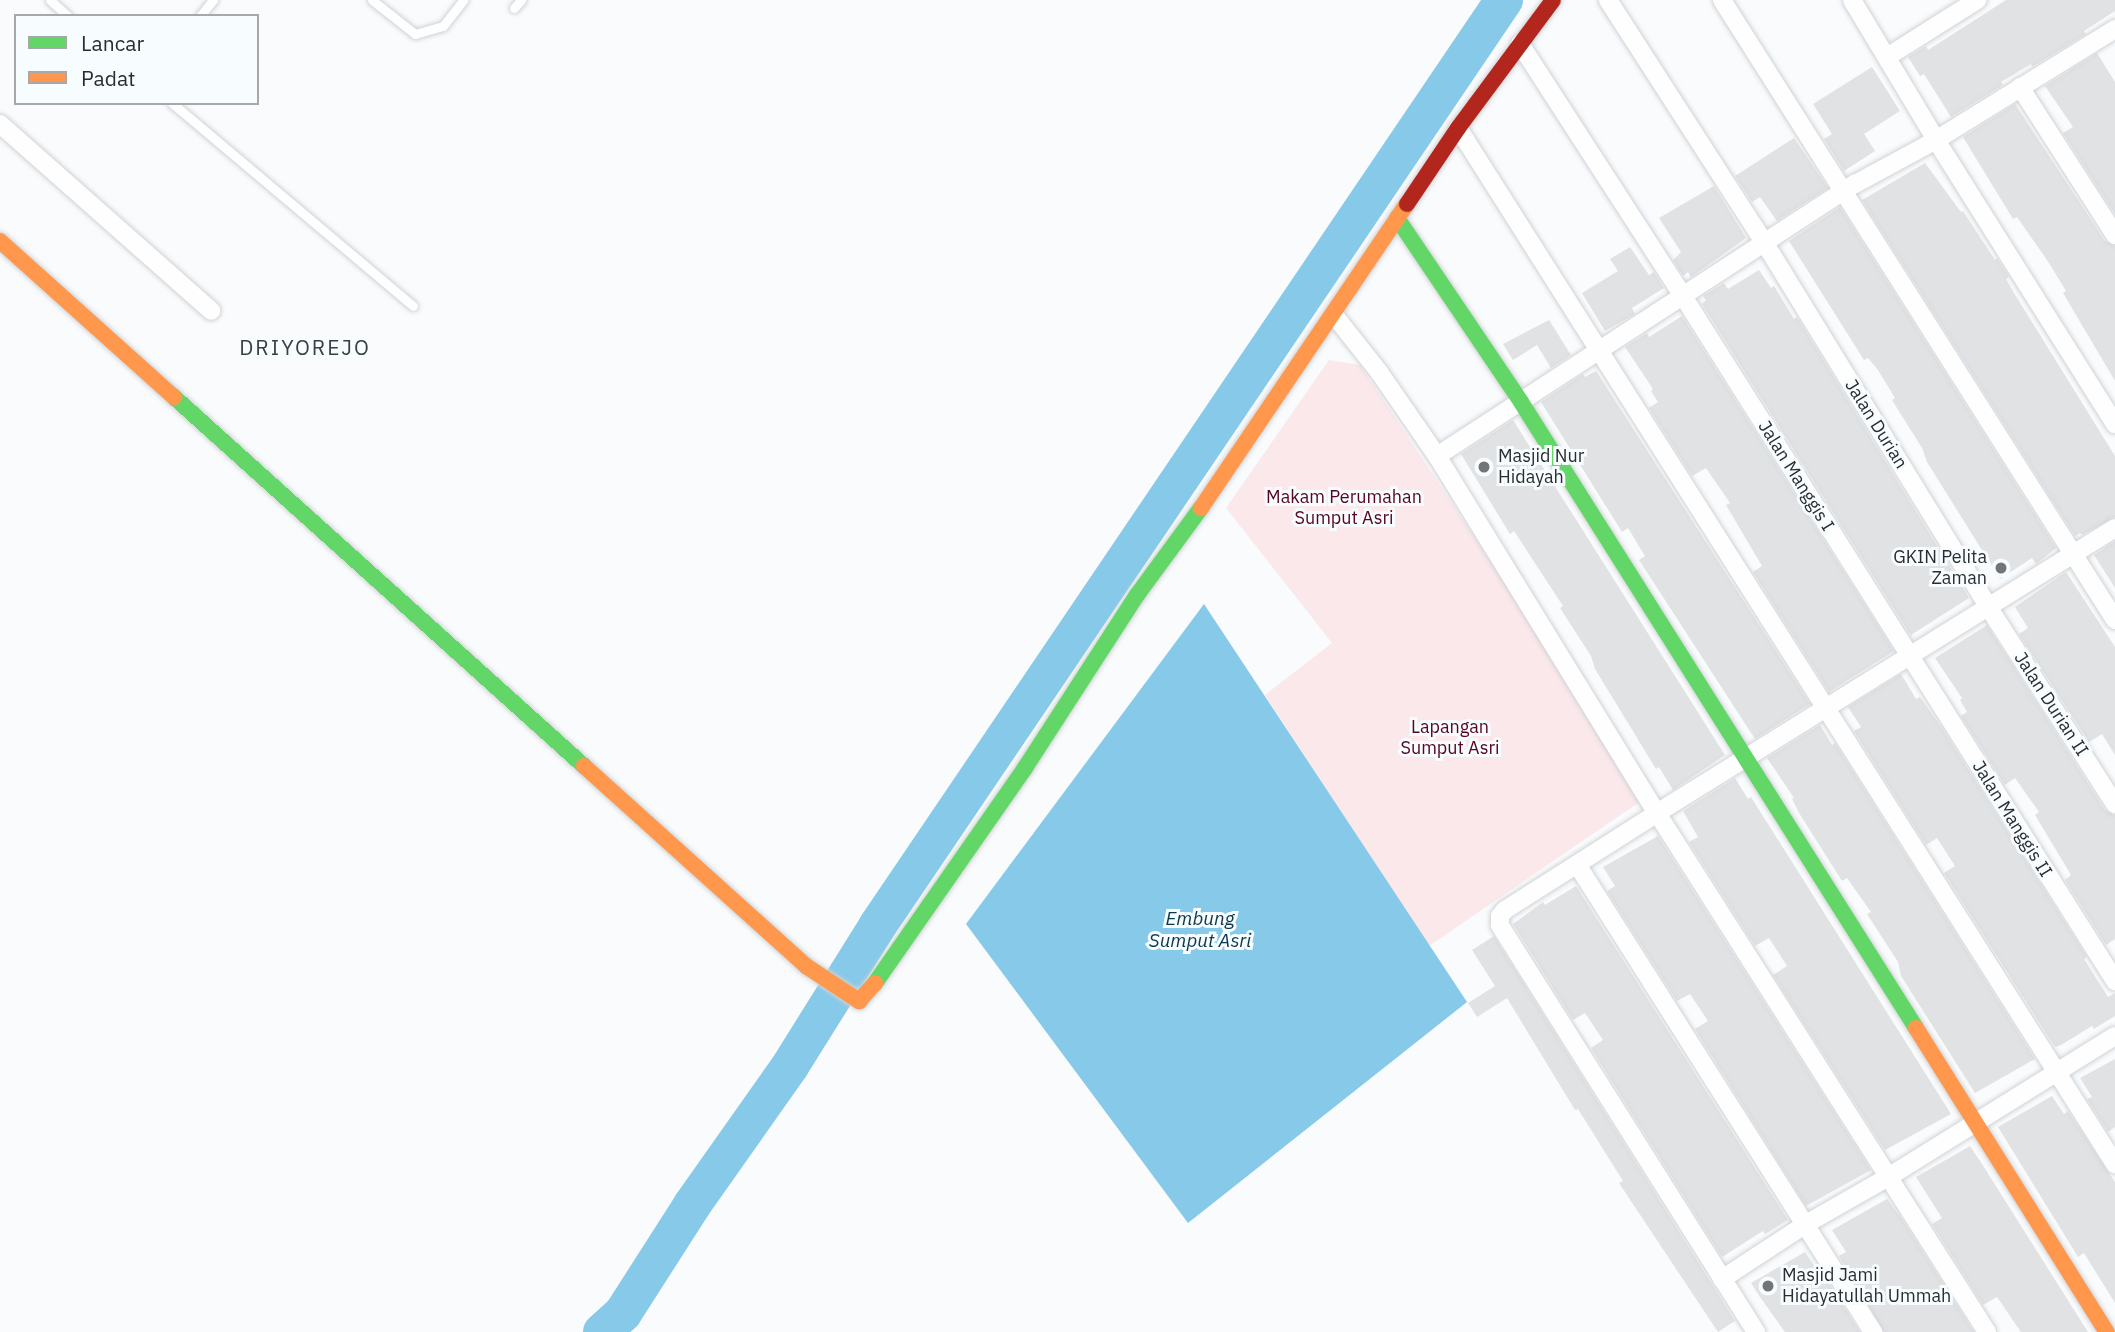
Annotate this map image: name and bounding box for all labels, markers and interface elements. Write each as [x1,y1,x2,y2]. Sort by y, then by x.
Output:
legend [14,14,259,105]
text: Lancar [81,29,144,57]
text: Padat [81,64,136,92]
district label: DRIYOREJO [240,334,370,360]
street label: Jalan Durian [1840,375,1912,473]
street label: Jalan Manggis I [1753,417,1839,535]
place label: Masjid Nur Hidayah [1498,446,1584,489]
marker: Masjid Nur Hidayah [1476,459,1492,475]
park label: Makam Perumahan Sumput Asri [1266,487,1422,530]
place label: GKIN Pelita Zaman [1893,547,1987,590]
marker: GKIN Pelita Zaman [1993,560,2009,576]
street label: Jalan Durian II [2009,648,2093,760]
park label: Lapangan Sumput Asri [1400,717,1500,760]
street label: Jalan Manggis II [1968,757,2056,881]
water label: Embung Sumput Asri [1149,908,1251,952]
place label: Masjid Jami Hidayatullah Ummah [1782,1265,1951,1308]
marker: Masjid Jami Hidayatullah Ummah [1760,1278,1776,1294]

